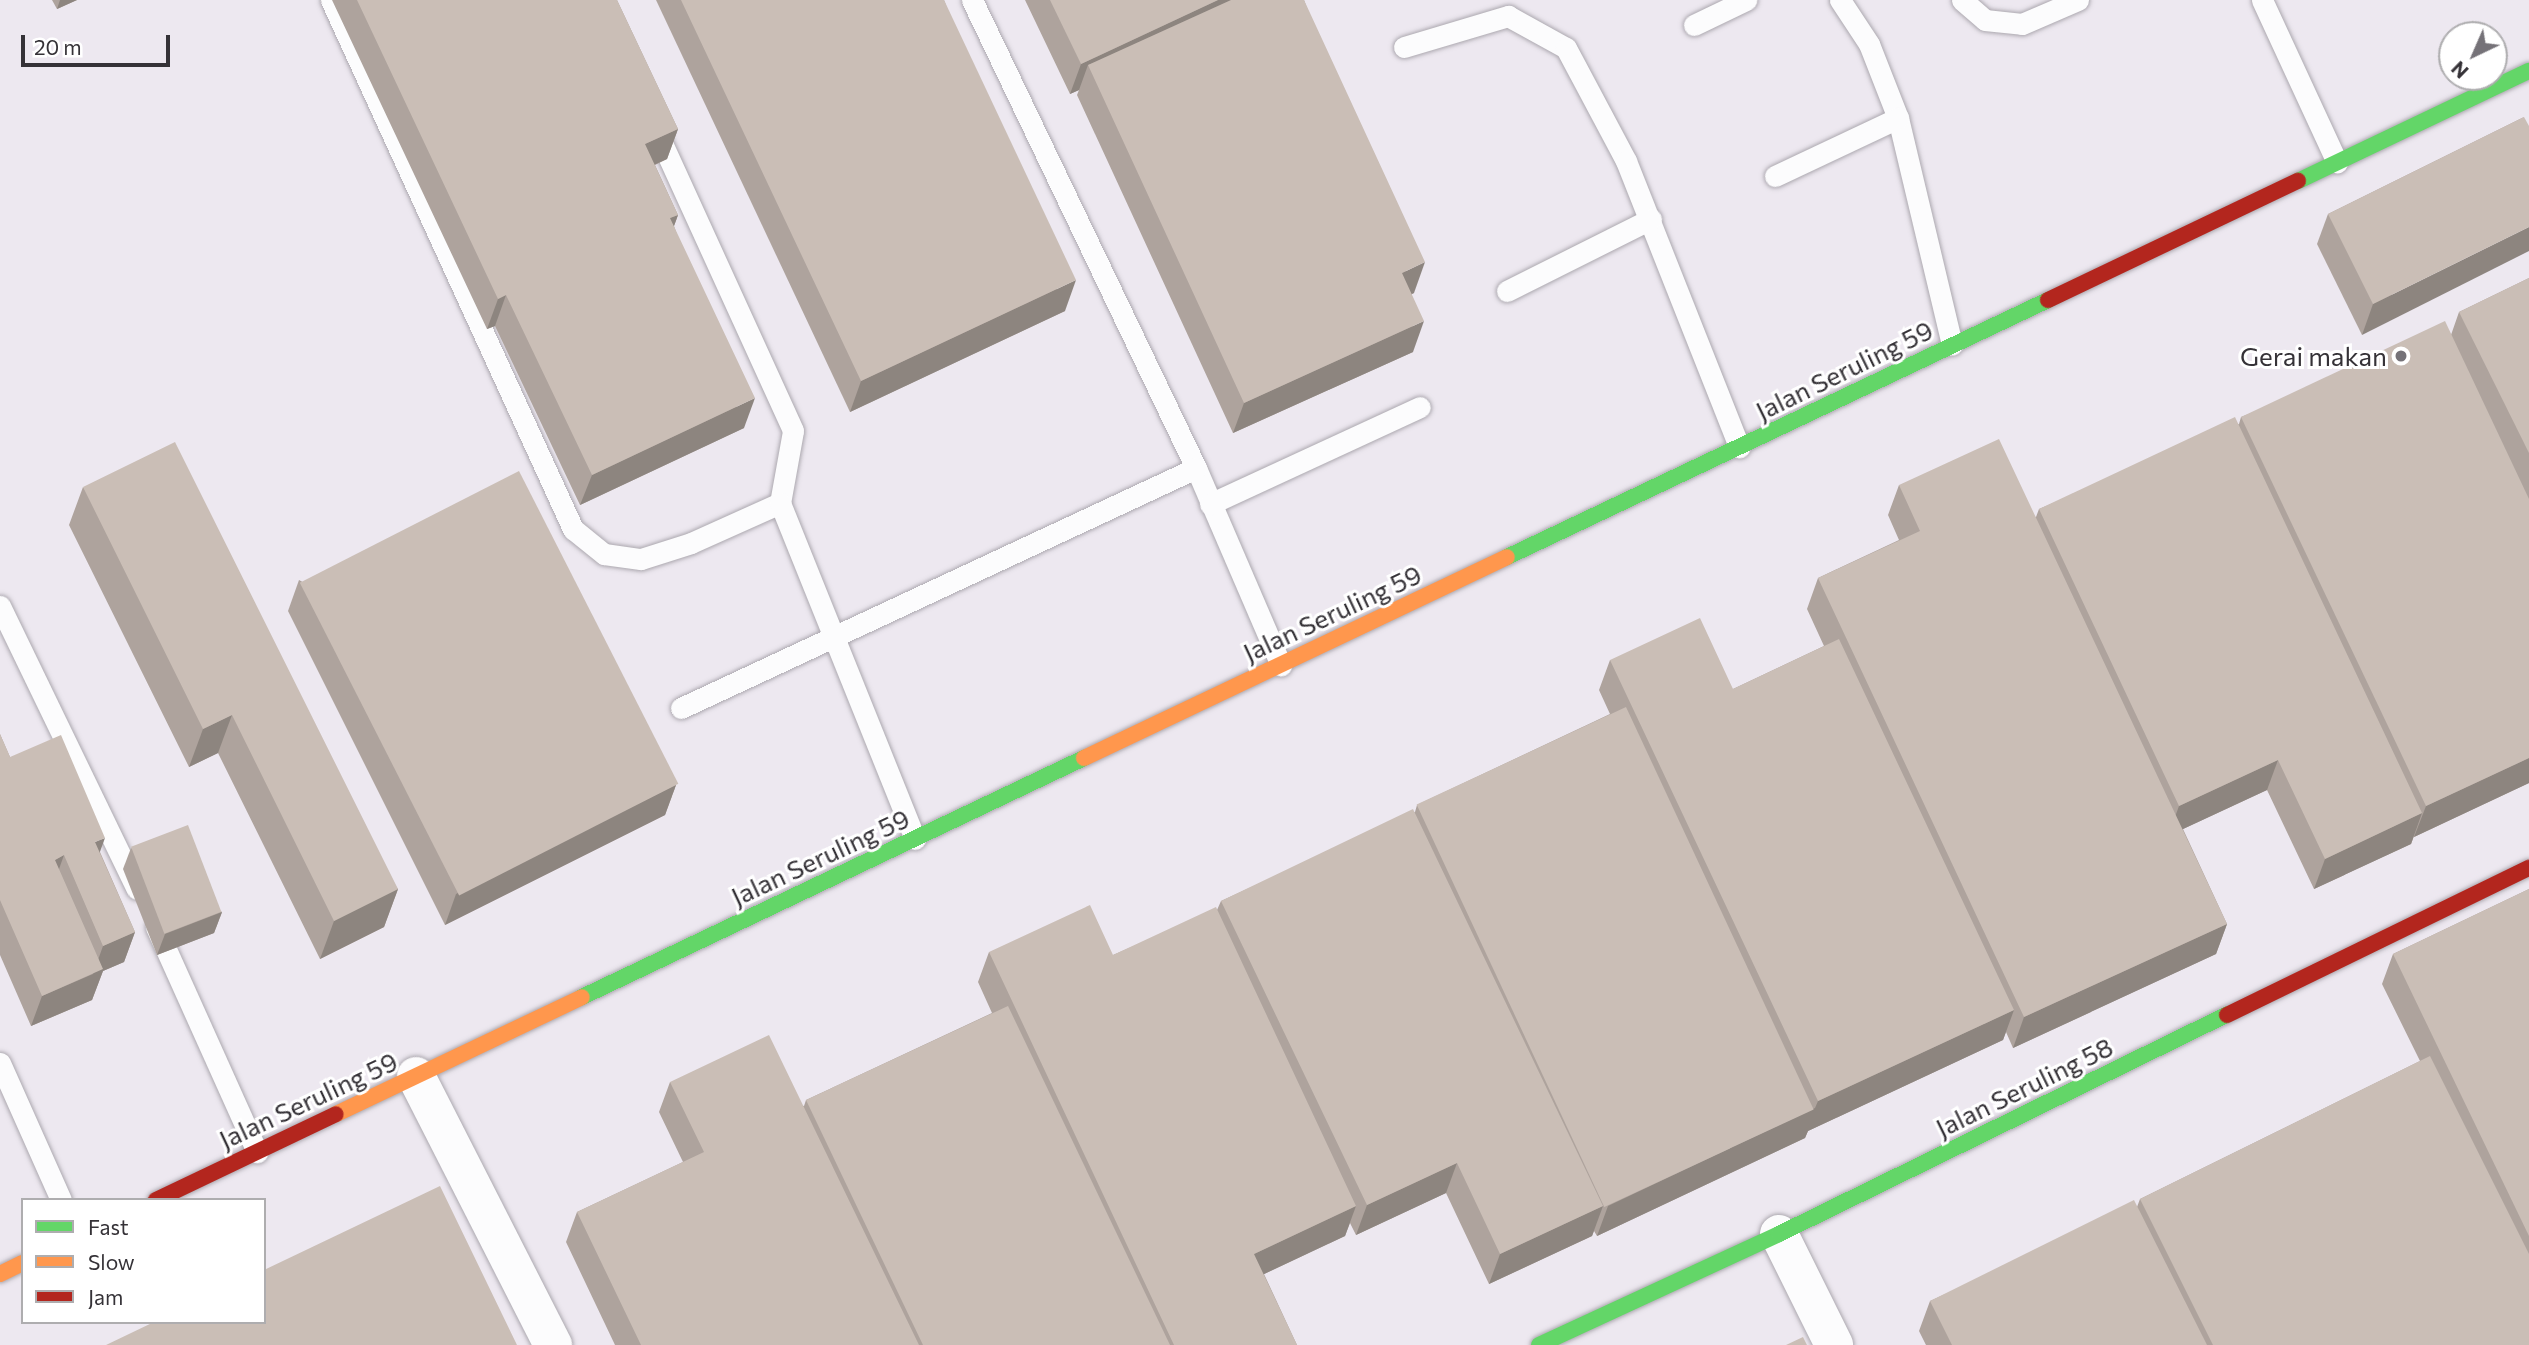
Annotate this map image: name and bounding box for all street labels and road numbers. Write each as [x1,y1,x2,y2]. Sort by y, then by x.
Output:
street label: Jalan Seruling 59 [1750,314,1938,426]
street label: Jalan Seruling 59 [1238,558,1426,668]
street label: Jalan Seruling 59 [726,802,914,912]
street label: Jalan Seruling 58 [1930,1031,2118,1143]
street label: Jalan Seruling 59 [214,1045,402,1155]

